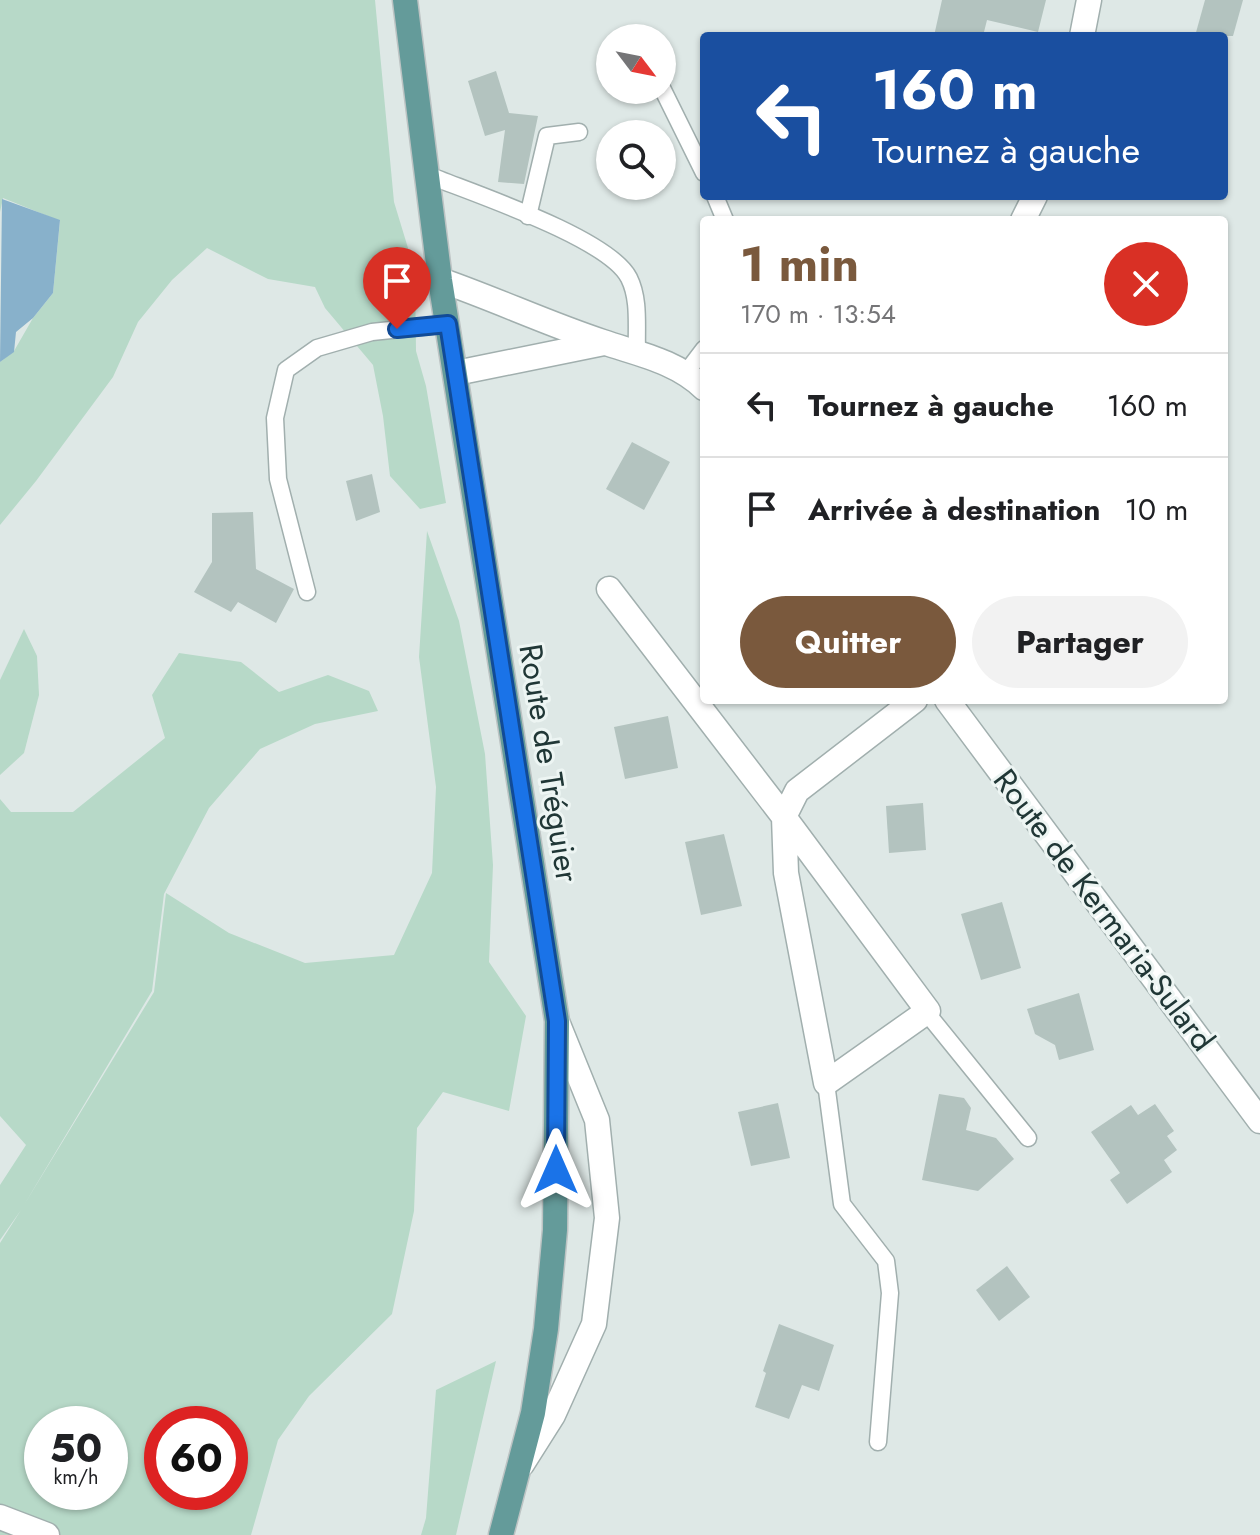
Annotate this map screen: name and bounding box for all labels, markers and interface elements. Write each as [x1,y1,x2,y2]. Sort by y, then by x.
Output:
north arrow [596,24,676,104]
map controls [596,24,676,200]
text: 160 m [872,49,1038,130]
icon: left [740,64,844,168]
button: search [596,120,676,200]
text: Tournez à gauche [872,124,1140,176]
text: 1 min [740,230,859,299]
button: close [1104,242,1188,326]
pin [363,247,431,329]
icon: arrive [375,259,419,303]
text: 170 m · 13:54 [740,295,896,333]
icon: left [740,383,784,427]
text: Tournez à gauche [808,384,1054,427]
text: 160 m [1107,384,1188,427]
icon: arrive [740,487,784,531]
text: Arrivée à destination [808,488,1100,531]
text: 10 m [1124,488,1188,531]
button: Quitter [740,596,956,688]
button: Partager [972,596,1188,688]
street label: Route de Tréguier [507,641,591,885]
street label: Route de Kermaria-Sulard [982,759,1226,1061]
position arrow [514,1128,598,1212]
speed limit sign: 60 [144,1406,248,1510]
text: 50 [50,1419,102,1477]
text: km/h [53,1463,99,1492]

